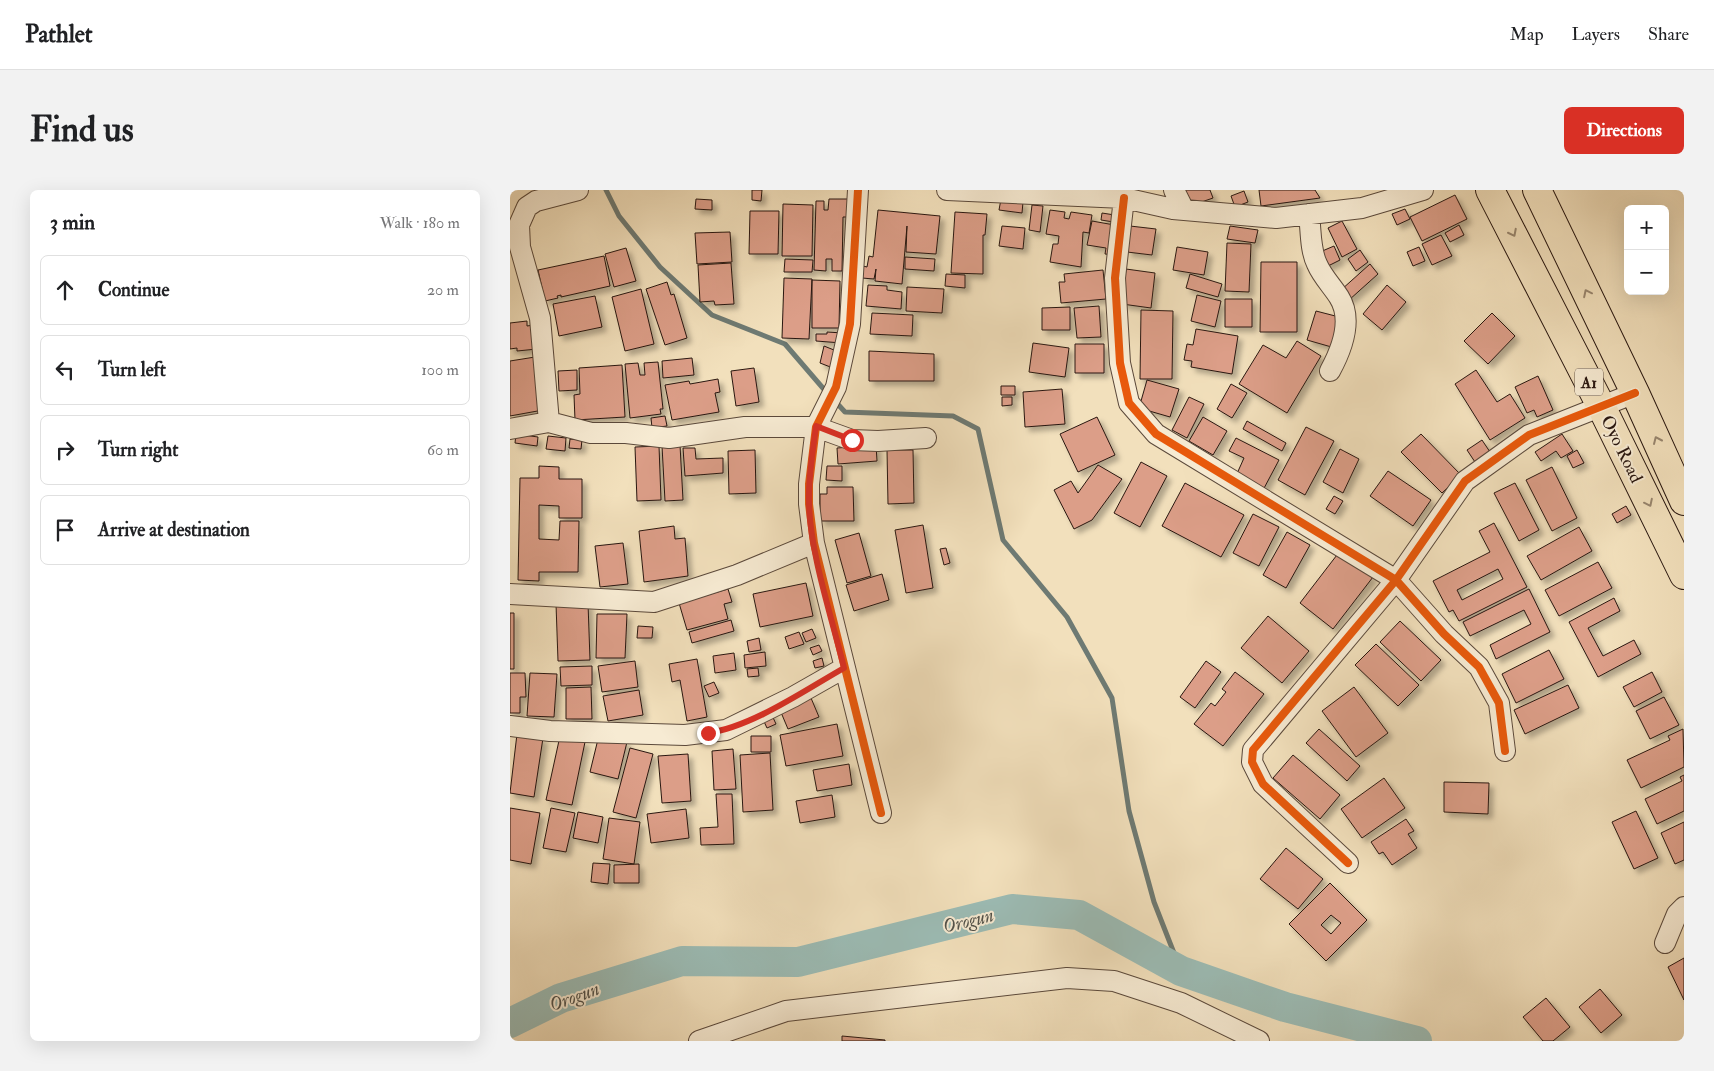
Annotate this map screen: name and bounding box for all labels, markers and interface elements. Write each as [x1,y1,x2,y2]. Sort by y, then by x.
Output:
text: Pathlet [25,19,93,50]
text: Map [1510,23,1544,46]
text: Layers [1572,23,1620,46]
text: Share [1648,23,1689,46]
button: Directions [1564,107,1684,154]
text: Find us [30,108,134,152]
map controls [1624,205,1669,295]
button: + [1624,205,1669,250]
text: 3 min [50,209,95,236]
text: Walk · 180 m [380,213,460,233]
one-way arrow [1507,228,1517,237]
button: − [1624,250,1669,295]
icon: ahead [51,276,79,304]
text: Continue [98,278,169,302]
text: 20 m [427,280,459,300]
one-way arrow [1583,289,1593,298]
icon: left [51,356,79,384]
text: Turn left [98,358,166,382]
text: 100 m [421,360,459,380]
road number: A1 [1575,368,1603,396]
street label: Oyo Road [1595,412,1648,487]
route start [841,429,864,452]
icon: right [51,436,79,464]
one-way arrow [1652,436,1663,445]
text: Turn right [98,438,178,462]
text: 60 m [427,440,459,460]
one-way arrow [1643,498,1653,507]
icon: arrive [51,516,79,544]
text: Arrive at destination [98,518,250,542]
route end [697,722,720,745]
water label: Orogun [940,903,996,939]
water label: Orogun [546,977,603,1017]

